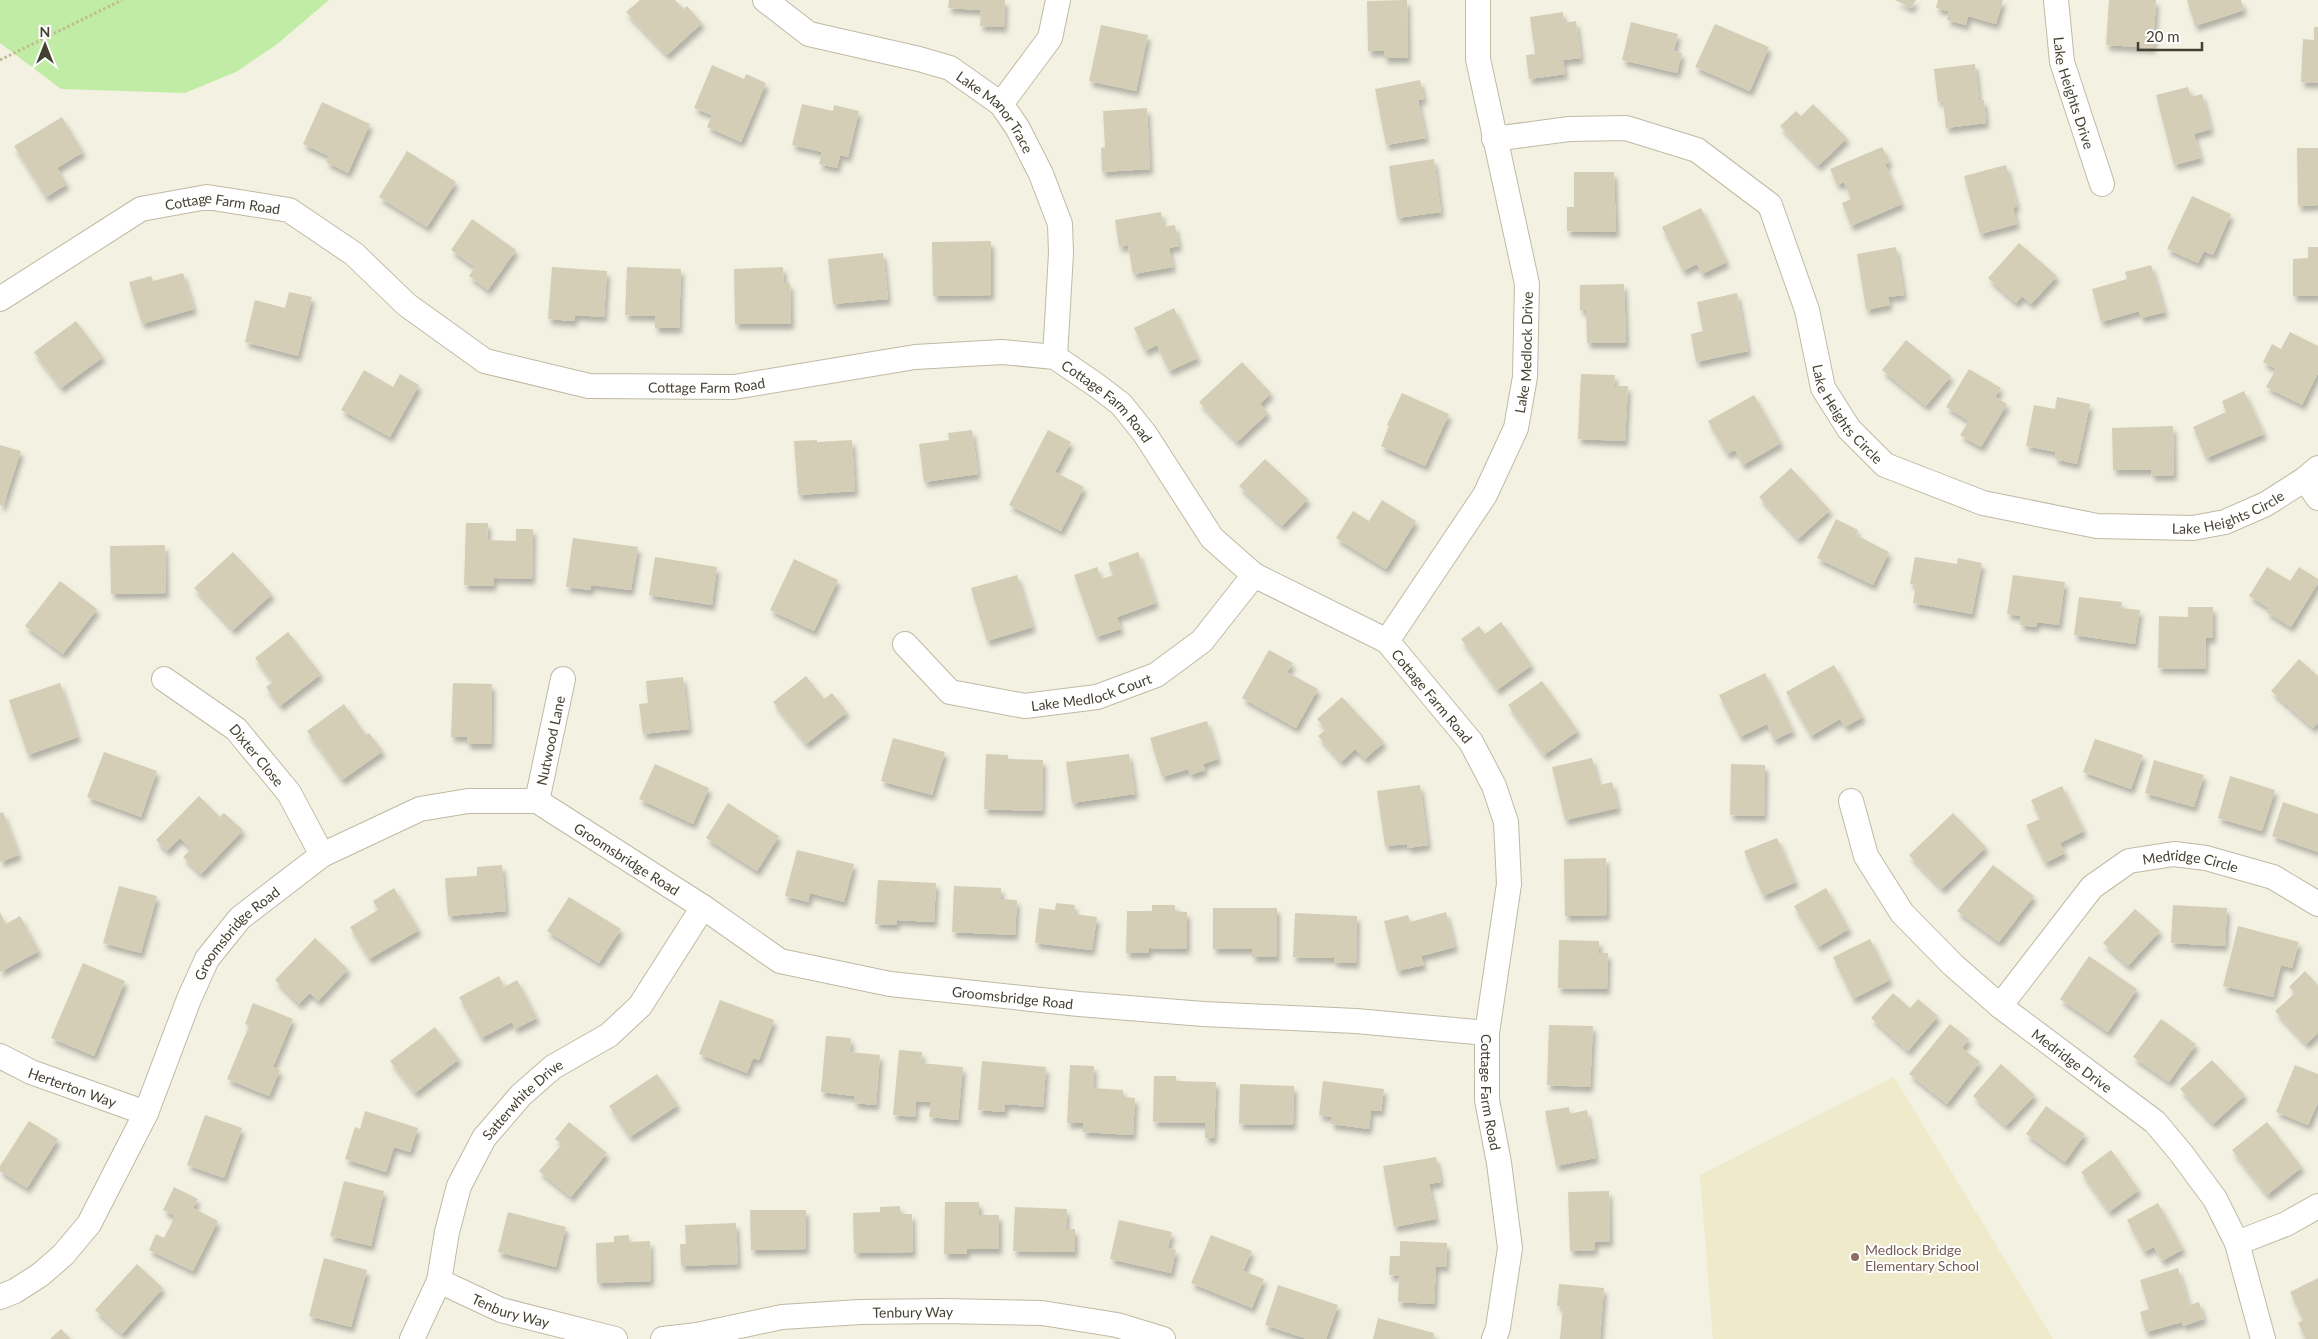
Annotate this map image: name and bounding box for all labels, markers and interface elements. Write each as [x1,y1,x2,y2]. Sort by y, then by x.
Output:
north arrow [20,20,70,70]
scale bar [2138,20,2202,52]
text: N [40,23,50,40]
text: 20 m [2146,27,2180,45]
street label: Lake Heights Drive [2051,36,2098,151]
street label: Lake Manor Trace [953,67,1037,156]
street label: Cottage Farm Road [163,188,282,217]
street label: Lake Medlock Drive [1510,291,1535,414]
street label: Cottage Farm Road [1059,356,1156,445]
street label: Lake Heights Circle [1810,363,1887,467]
street label: Cottage Farm Road [648,374,766,395]
street label: Lake Heights Circle [2172,486,2287,537]
street label: Cottage Farm Road [1389,645,1476,746]
street label: Lake Medlock Court [1030,669,1154,714]
street label: Nutwood Lane [532,694,568,787]
street label: Dixter Close [227,720,288,789]
street label: Groomsbridge Road [571,819,683,898]
street label: Medridge Circle [2141,845,2240,875]
street label: Groomsbridge Road [190,883,282,983]
street label: Groomsbridge Road [951,982,1074,1012]
street label: Medridge Drive [2029,1025,2116,1096]
street label: Cottage Farm Road [1479,1034,1505,1152]
street label: Satterwhite Drive [478,1055,565,1143]
street label: Herterton Way [26,1063,120,1111]
place label: Medlock Bridge Elementary School [1865,1241,1979,1274]
marker: Medlock Bridge Elementary School [1849,1251,1861,1263]
street label: Tenbury Way [470,1289,552,1331]
street label: Tenbury Way [872,1302,954,1320]

